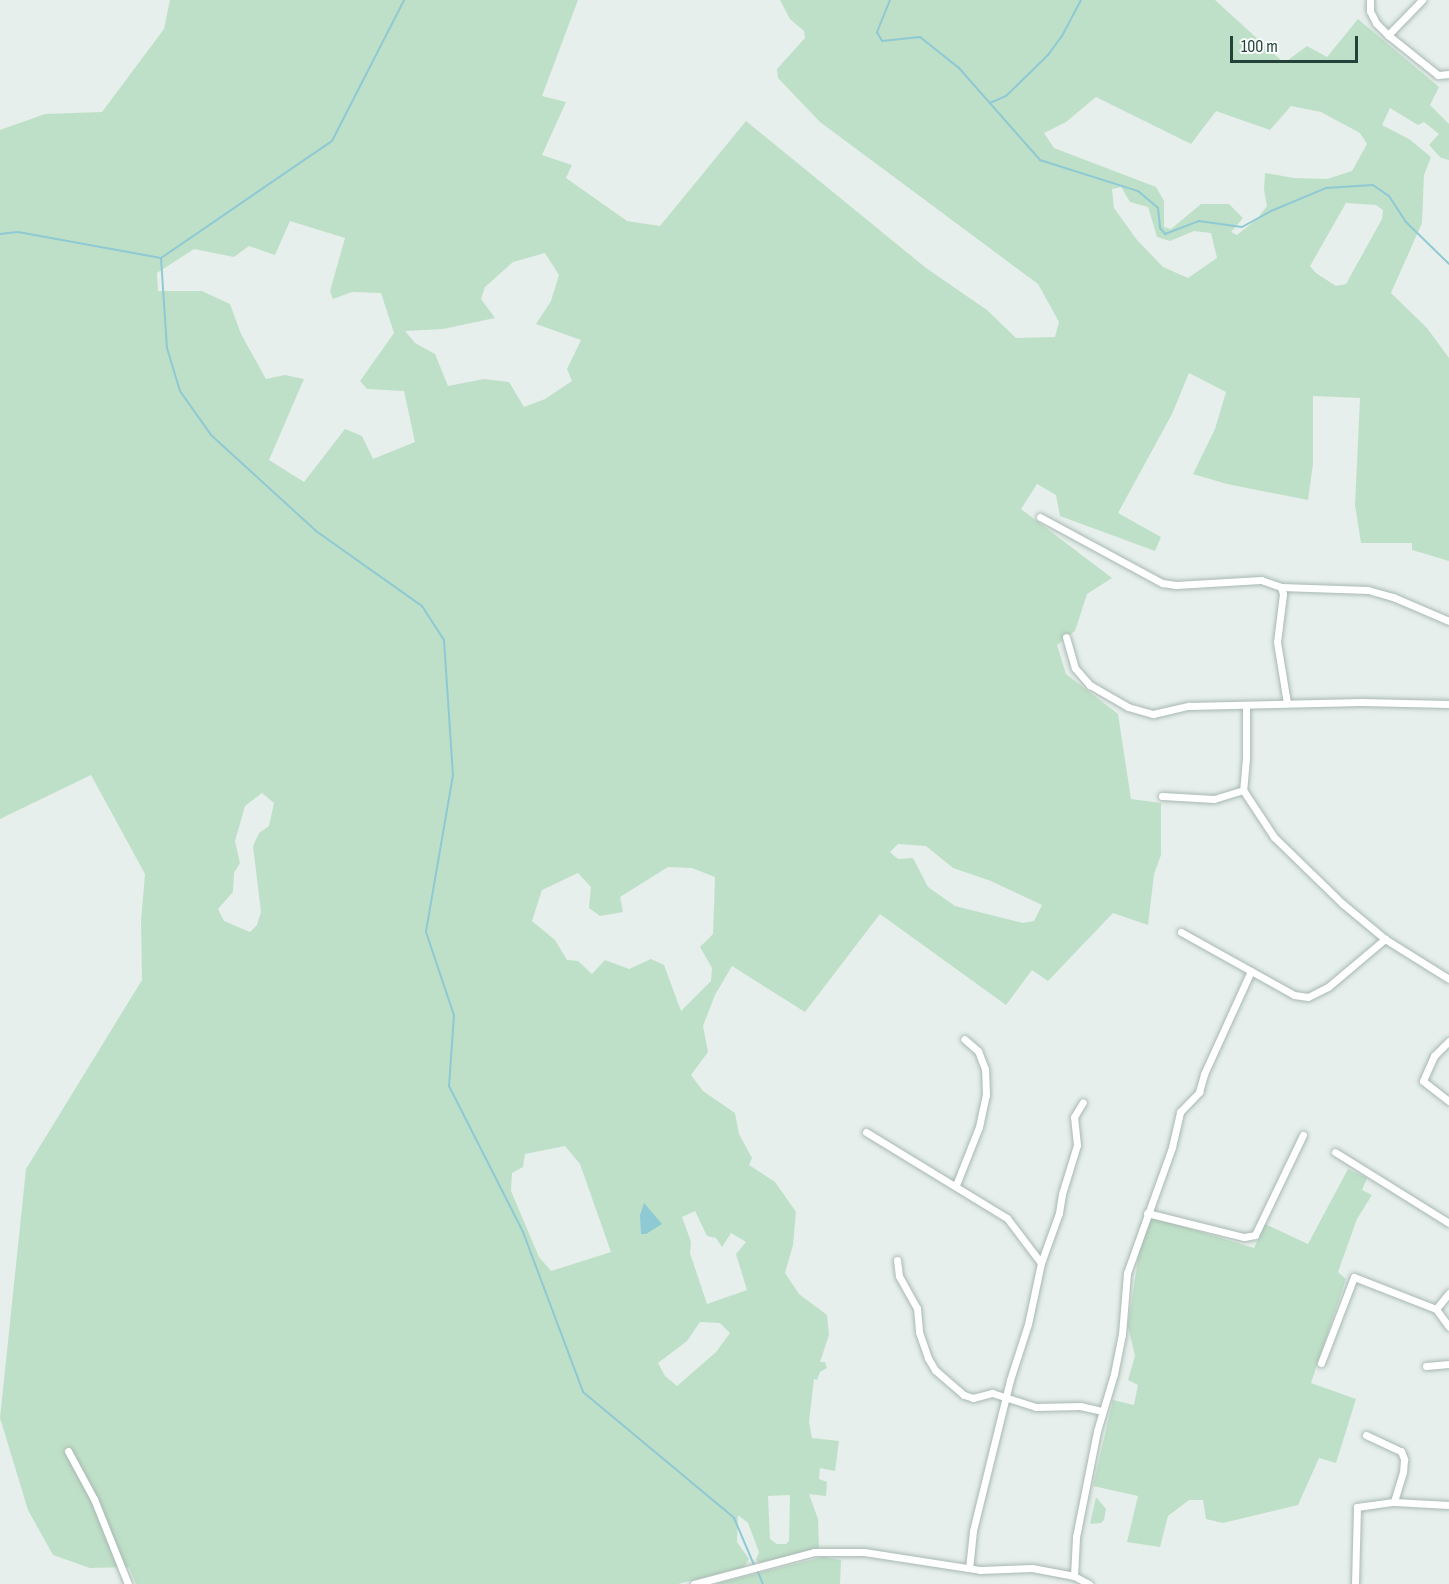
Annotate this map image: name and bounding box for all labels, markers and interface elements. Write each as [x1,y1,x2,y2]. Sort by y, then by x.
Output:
scale bar [1233,24,1360,62]
text: 100 m [1241,36,1278,57]

